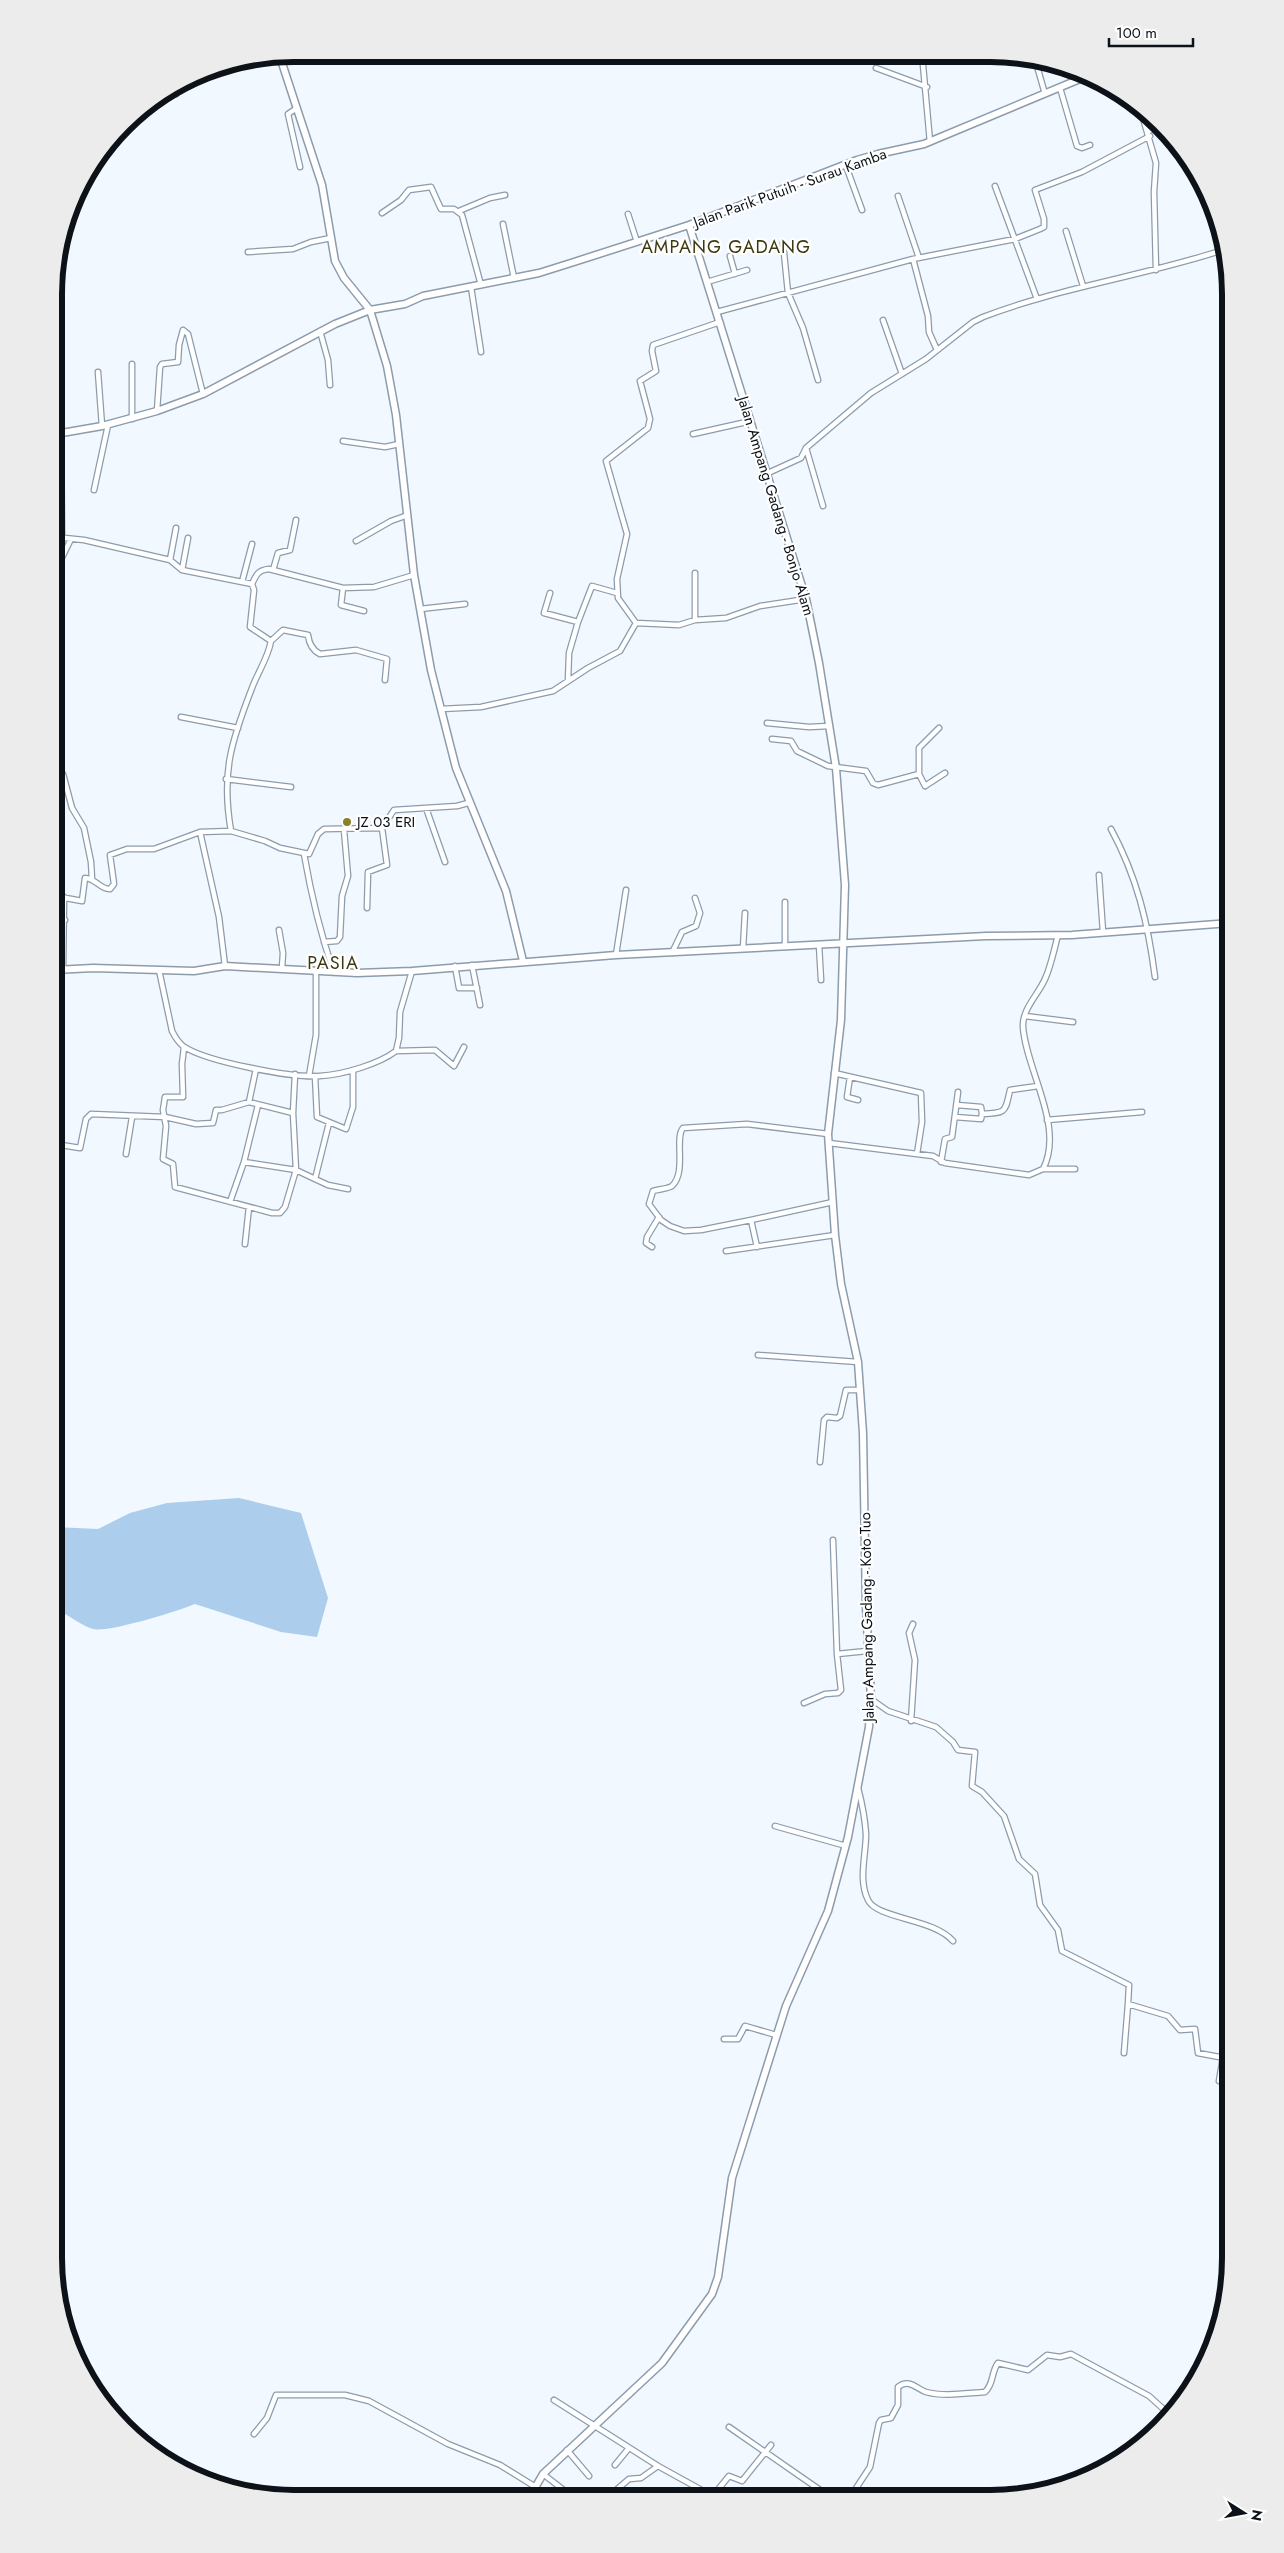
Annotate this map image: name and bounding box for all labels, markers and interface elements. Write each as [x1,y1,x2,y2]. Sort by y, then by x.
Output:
scale bar [1109,15,1193,47]
text: 100 m [1116,22,1157,44]
street label: Jalan Parik Putuih - Surau Kamba [688,143,890,234]
district label: AMPANG GADANG [641,234,811,260]
street label: Jalan Ampang Gadang - Bonjo Alam [731,392,820,618]
place label: JZ 03 ERI [355,811,415,833]
marker: JZ 03 ERI [341,816,353,828]
district label: PASIA [307,950,359,976]
street label: Jalan Ampang Gadang - Koto Tuo [854,1512,880,1724]
north arrow [1219,2488,1269,2538]
text: N [1246,2508,1268,2523]

